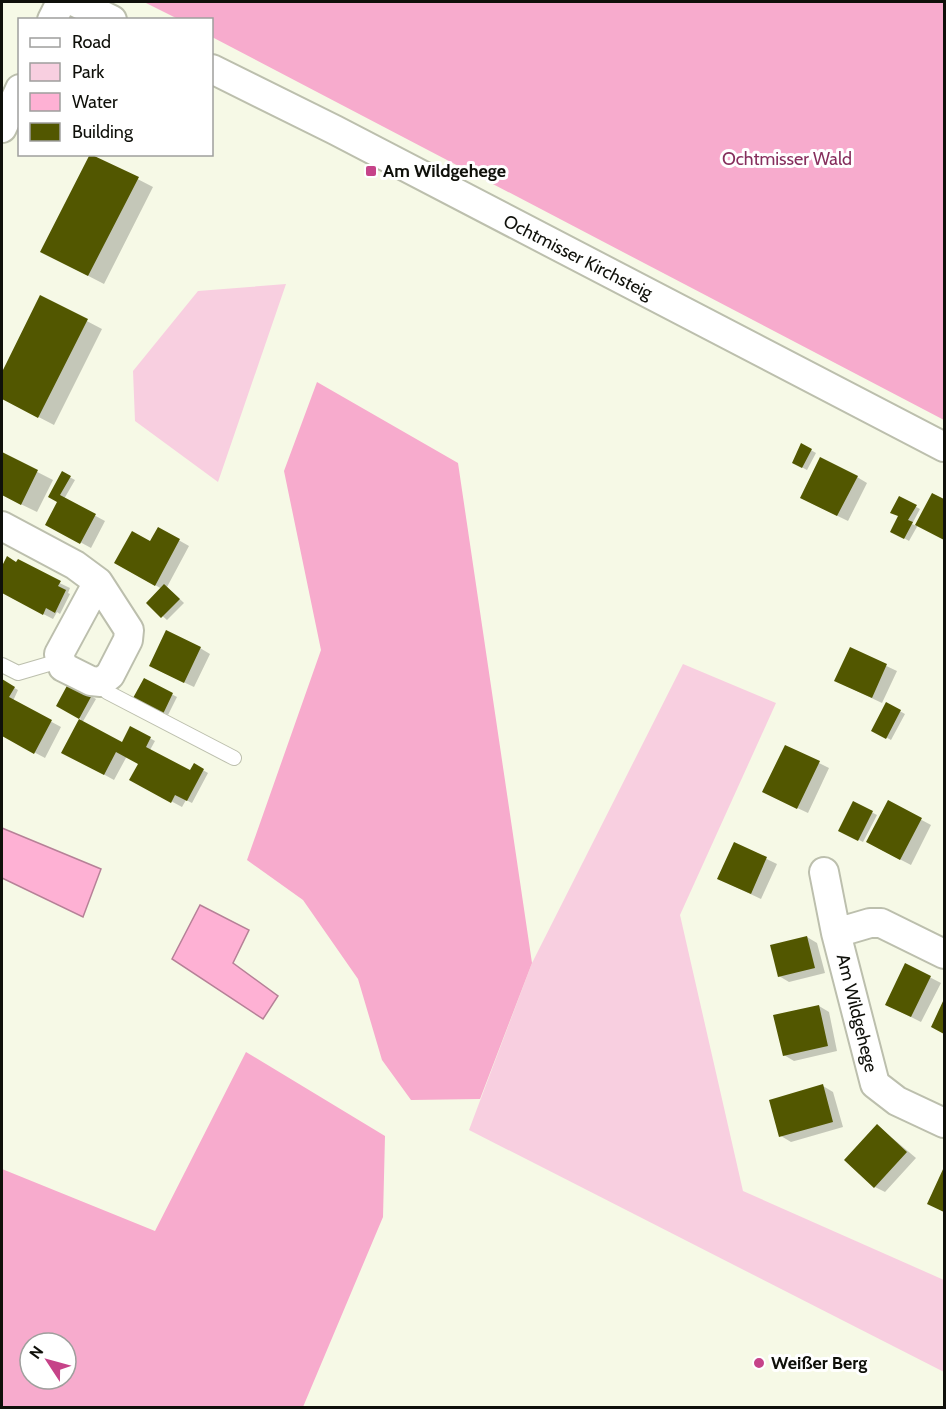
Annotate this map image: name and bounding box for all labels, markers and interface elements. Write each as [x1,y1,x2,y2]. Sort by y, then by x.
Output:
legend [18,18,213,156]
text: Road [72,31,111,53]
text: Park [72,61,105,83]
text: Water [72,91,118,113]
text: Building [72,121,134,143]
park label: Ochtmisser Wald [722,148,852,170]
place label: Am Wildgehege [383,160,506,182]
marker: Am Wildgehege [364,164,378,178]
street label: Ochtmisser Kirchsteig [500,210,657,305]
street label: Am Wildgehege [832,952,882,1074]
north arrow [18,1331,78,1391]
text: N [25,1342,47,1363]
place label: Weißer Berg [771,1352,867,1374]
marker: Weißer Berg [752,1356,766,1370]

